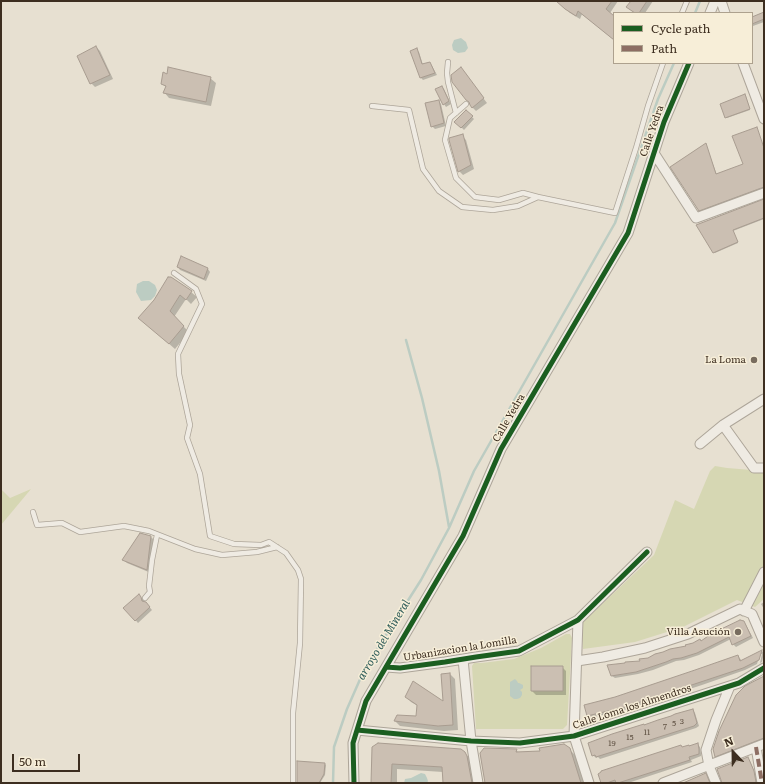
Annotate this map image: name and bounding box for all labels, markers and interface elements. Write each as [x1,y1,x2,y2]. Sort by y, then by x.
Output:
legend [613,12,753,64]
text: Cycle path [651,19,711,37]
text: Path [651,39,677,57]
street label: Calle Yedra [638,104,666,158]
place label: La Loma [705,354,746,366]
marker: La Loma [749,355,759,365]
street label: Calle Yedra [490,392,528,444]
water label: arroyo del Mineral [355,598,413,682]
place label: Villa Asución [666,626,730,638]
marker: Villa Asución [733,627,743,637]
street label: Urbanizacion la Lomilla [402,634,518,664]
street label: Calle Loma los Almendros [571,682,693,732]
house number: 3 [680,717,684,727]
house number: 5 [672,719,676,729]
house number: 7 [663,722,667,732]
house number: 11 [644,728,650,738]
north arrow [713,732,753,772]
text: N [721,732,736,750]
house number: 15 [626,733,634,743]
house number: 19 [608,739,616,749]
scale bar [14,746,82,772]
text: 50 m [19,752,46,770]

